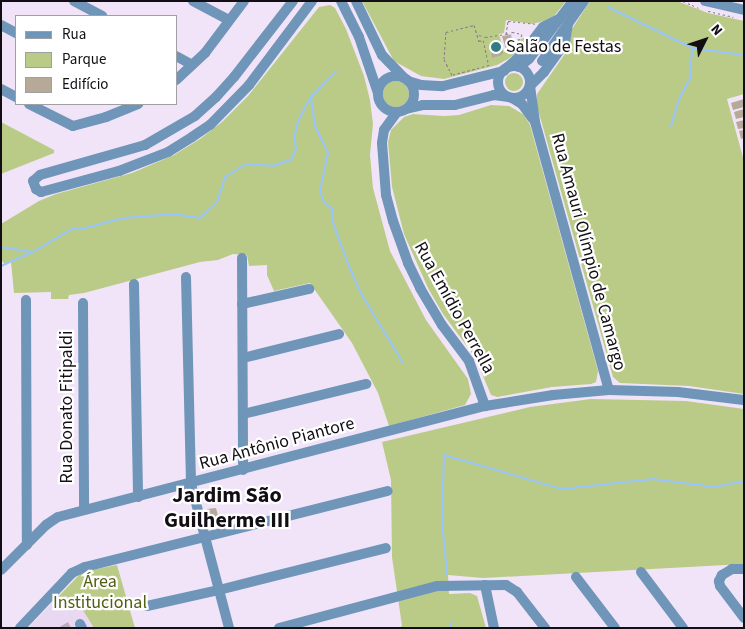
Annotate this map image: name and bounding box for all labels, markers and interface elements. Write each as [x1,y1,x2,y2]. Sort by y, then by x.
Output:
legend [15,15,178,105]
north arrow [680,15,730,65]
text: N [706,20,727,40]
text: Rua [62,24,86,45]
place label: Salão de Festas [506,36,621,58]
marker: Salão de Festas [490,41,502,53]
text: Parque [62,49,106,70]
text: Edifício [62,74,109,95]
street label: Rua Amauri Olímpio de Camargo [546,131,630,373]
street label: Rua Emídio Perrella [409,238,499,378]
street label: Rua Donato Fitipaldi [56,330,78,484]
street label: Rua Antônio Piantore [197,413,357,475]
district label: Jardim São Guilherme III [164,482,290,534]
park label: Área Institucional [53,572,147,614]

